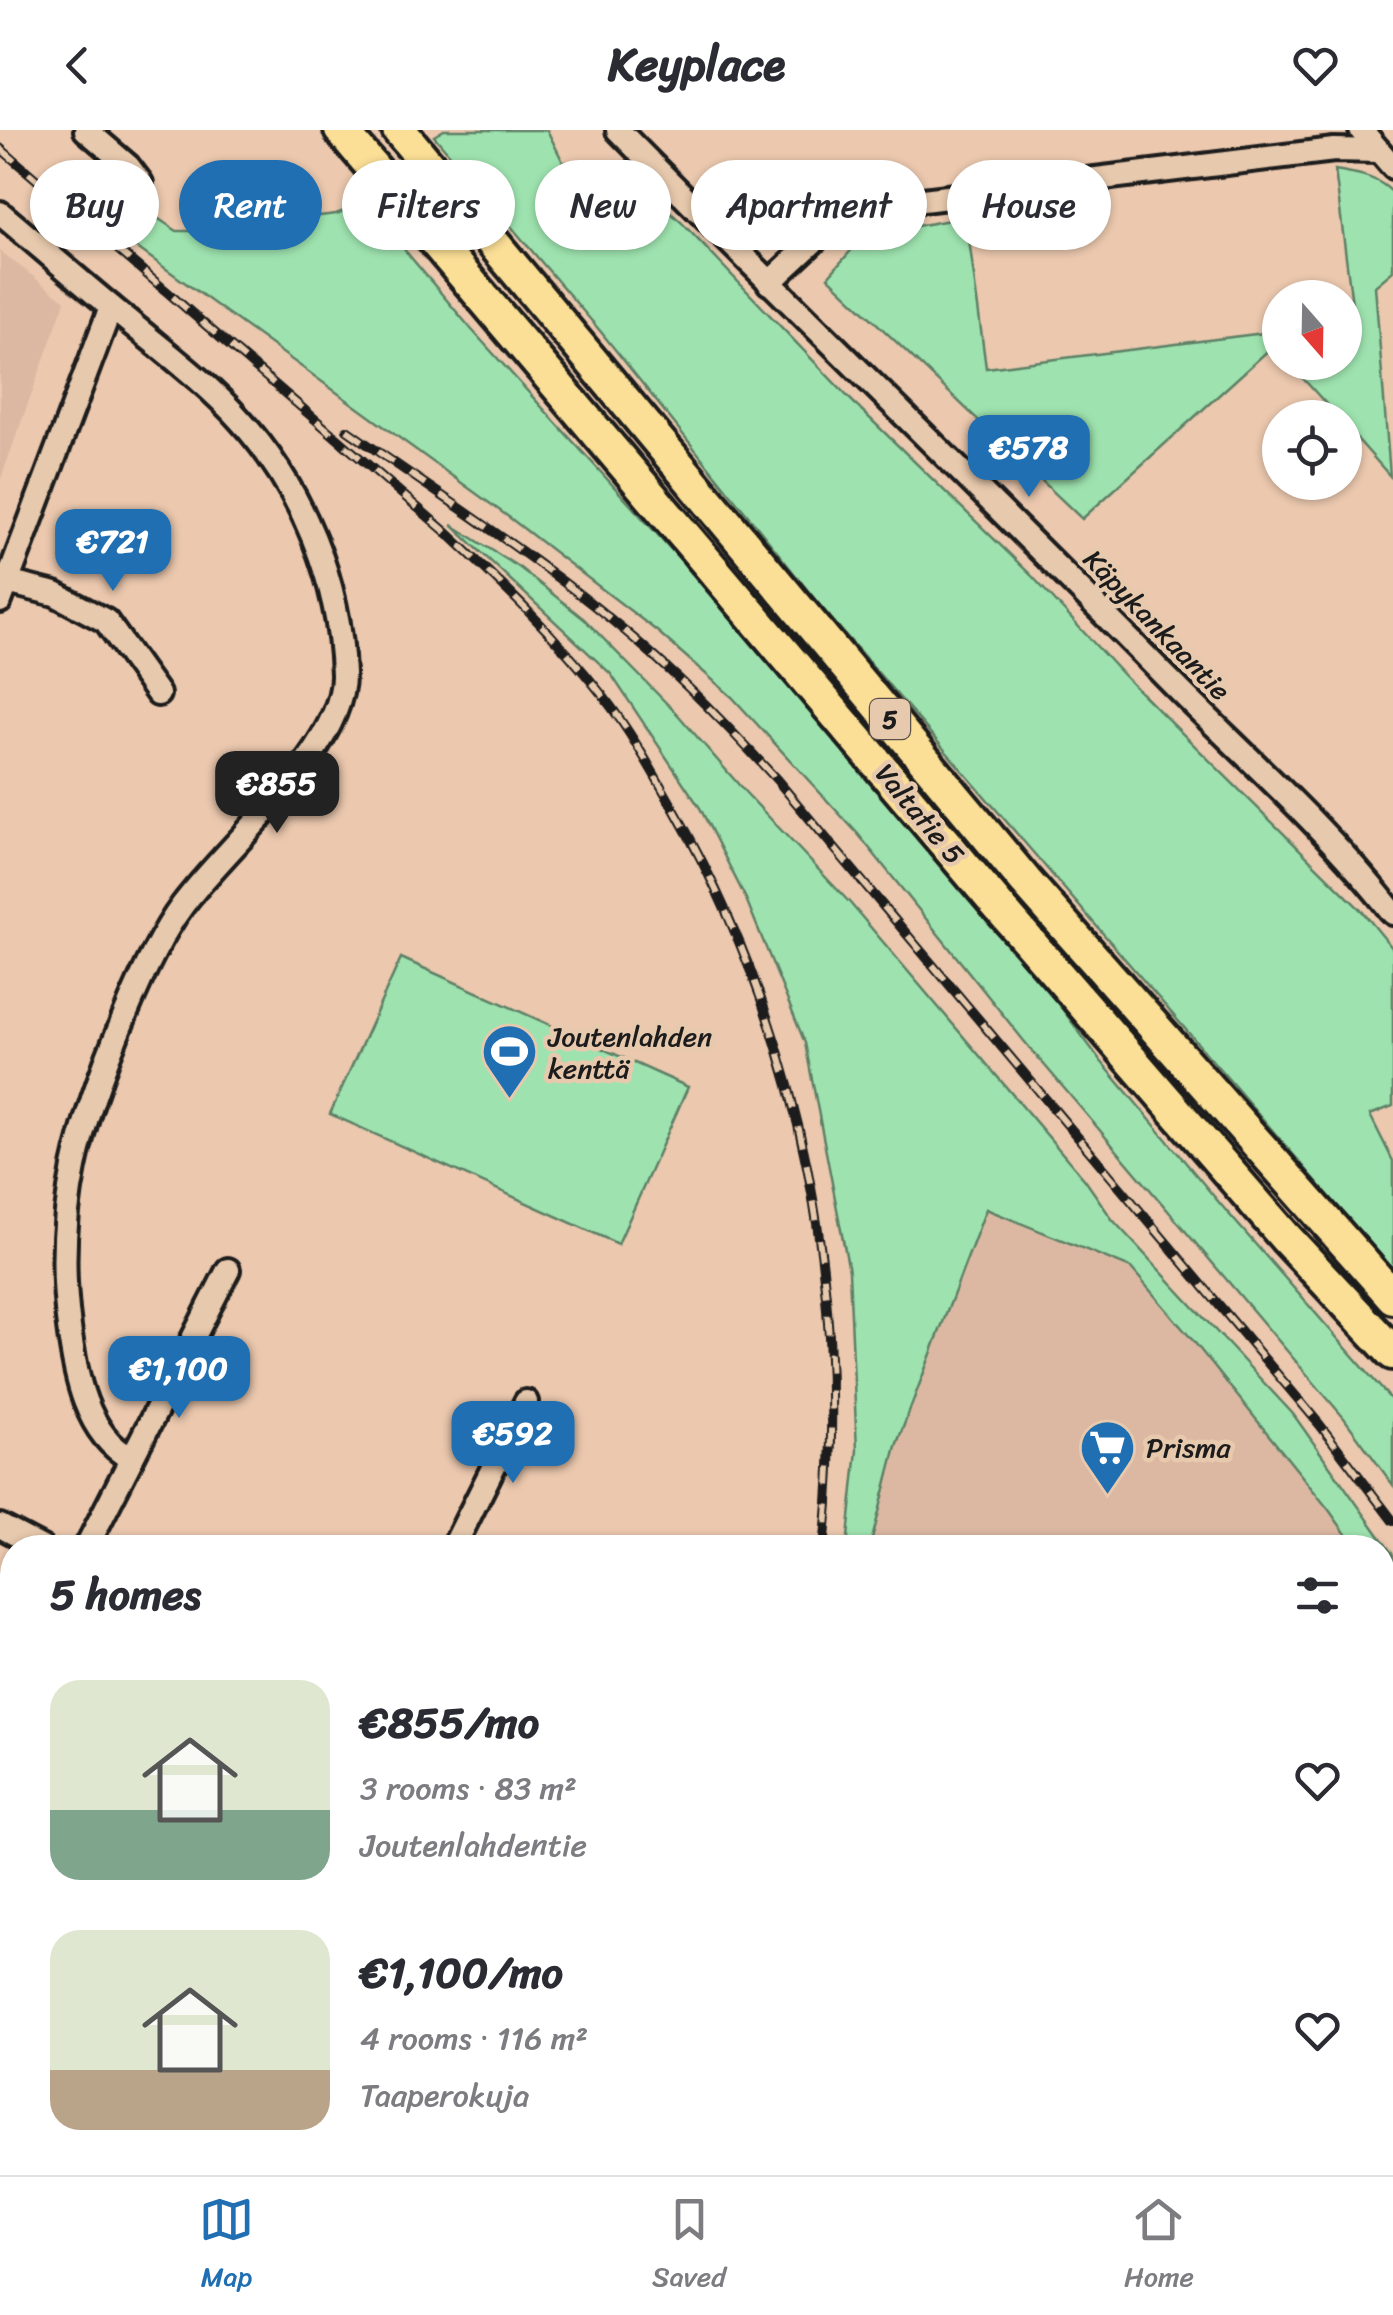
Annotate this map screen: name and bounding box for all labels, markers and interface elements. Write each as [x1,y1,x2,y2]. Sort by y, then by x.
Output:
text: Keyplace [608,25,785,105]
icon: back [50,38,105,93]
icon: heart [1288,38,1343,93]
chip: Buy [30,160,159,250]
chip: Rent [179,160,322,250]
chip: Filters [342,160,515,250]
chip: New [535,160,671,250]
chip: Apartment [691,160,927,250]
chip: House [947,160,1111,250]
north arrow [1262,280,1362,380]
map controls [1262,280,1362,500]
button: locate [1262,400,1362,500]
pin: €578 [970,415,1088,500]
text: €578 [990,419,1068,476]
pin: €721 [54,509,172,594]
text: €721 [77,513,149,570]
street label: Käpykankaantie [1071,537,1243,713]
road number: 5 [870,699,910,739]
pin: €855 [218,751,336,836]
street label: Valtatie 5 [862,752,978,876]
text: €855 [237,755,317,812]
place label: Joutenlahden kenttä [547,1012,712,1093]
sports icon: Joutenlahden kenttä [479,1022,539,1101]
pin: €1,100 [98,1336,260,1421]
text: €1,100 [130,1340,228,1397]
pin: €592 [454,1401,572,1486]
text: €592 [474,1405,552,1462]
supermarket icon: Prisma [1077,1417,1137,1496]
place label: Prisma [1146,1423,1232,1472]
text: 5 homes [50,1558,201,1632]
icon: filters [1290,1568,1345,1623]
text: €855/mo [360,1686,539,1760]
icon: home [130,1720,250,1840]
icon: heart [1290,1753,1345,1808]
text: 3 rooms · 83 m² [360,1760,577,1817]
text: Joutenlahdentie [360,1817,587,1874]
text: €1,100/mo [360,1936,563,2010]
icon: home [130,1970,250,2090]
icon: heart [1290,2003,1345,2058]
text: 4 rooms · 116 m² [360,2010,588,2067]
text: Taaperokuja [360,2067,529,2124]
tab: Map [199,2192,254,2301]
tab: Saved [652,2192,726,2301]
tab: Home [1124,2192,1194,2301]

